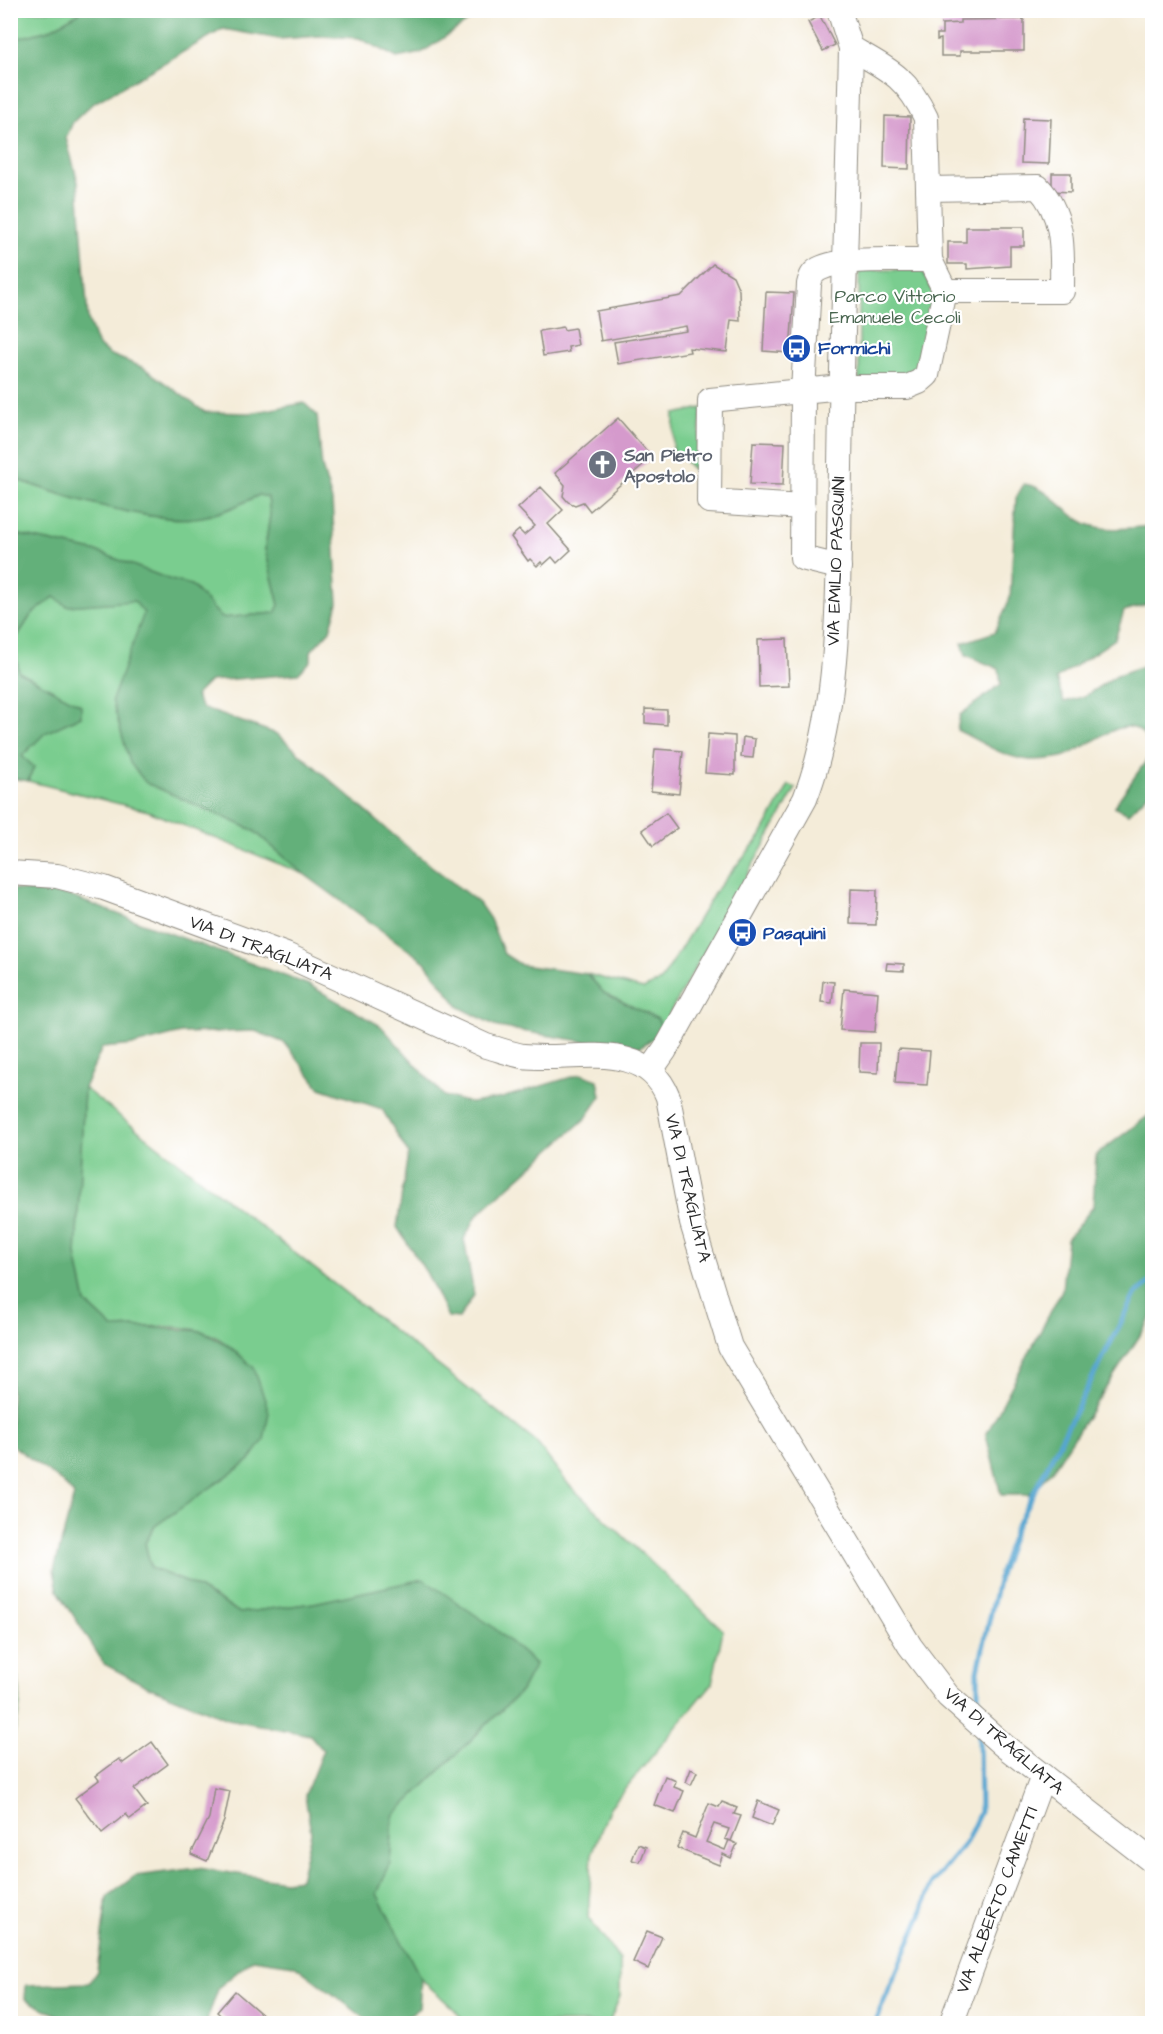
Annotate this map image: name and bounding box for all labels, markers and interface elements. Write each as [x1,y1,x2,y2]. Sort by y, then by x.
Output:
park label: Parco Vittorio Emanuele Cecoli [829,284,961,330]
bus stop icon: Formichi [781,332,813,364]
place label: Formichi [818,336,891,361]
place label: San Pietro Apostolo [623,443,713,489]
church icon: San Pietro Apostolo [587,449,619,481]
street label: VIA EMILIO PASQUINI [821,476,851,646]
street label: VIA DI TRAGLIATA [186,909,337,987]
bus stop icon: Pasquini [726,917,758,949]
place label: Pasquini [763,921,826,946]
street label: VIA DI TRAGLIATA [659,1111,717,1265]
street label: VIA DI TRAGLIATA [938,1682,1070,1801]
street label: VIA ALBERTO CAMETTI [950,1803,1044,1997]

